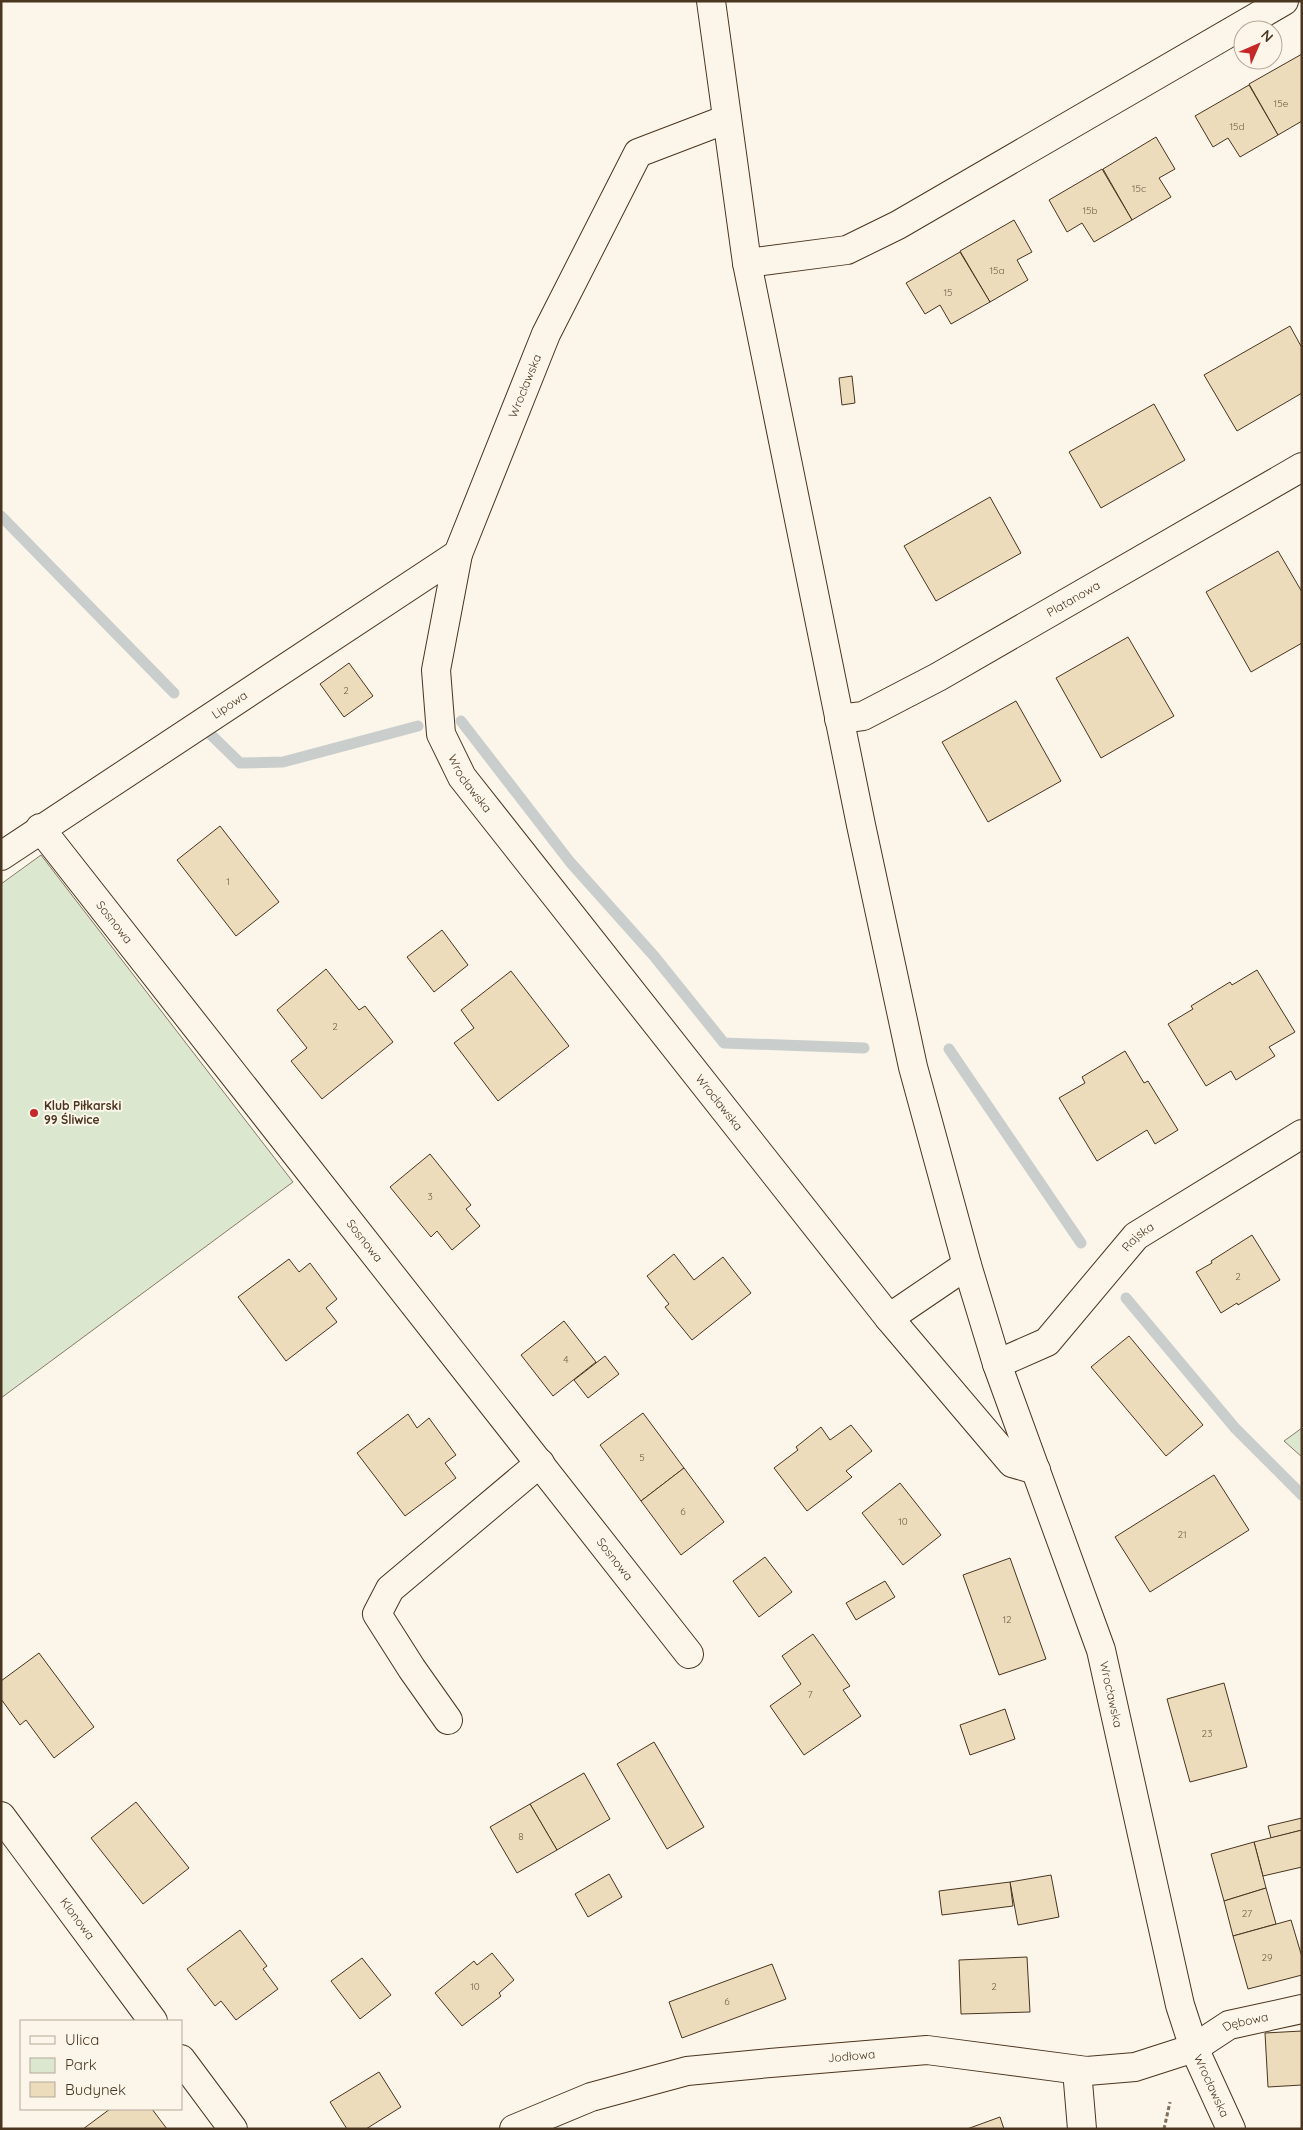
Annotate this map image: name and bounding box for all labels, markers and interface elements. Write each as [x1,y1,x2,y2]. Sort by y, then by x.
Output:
north arrow [1233,20,1283,70]
text: N [1257,26,1277,46]
house number: 15e [1274,97,1289,110]
house number: 15d [1229,120,1245,133]
house number: 15c [1132,182,1146,195]
house number: 15b [1082,204,1098,217]
house number: 15a [989,264,1005,277]
house number: 15 [943,286,953,299]
street label: Wrocławska [505,352,544,420]
street label: Platanowa [1044,577,1102,620]
house number: 2 [343,684,349,697]
street label: Lipowa [209,687,250,722]
street label: Wrocławska [445,752,495,815]
house number: 1 [226,875,230,888]
street label: Sosnowa [93,898,136,946]
house number: 2 [332,1020,338,1033]
street label: Wrocławska [692,1071,746,1133]
place label: Klub Piłkarski 99 Śliwice [44,1098,121,1127]
marker: Klub Piłkarski 99 Śliwice [28,1107,40,1119]
house number: 3 [427,1190,433,1203]
street label: Sosnowa [343,1216,386,1265]
street label: Rajska [1118,1219,1157,1254]
house number: 2 [1235,1270,1241,1283]
house number: 4 [563,1353,569,1366]
house number: 5 [639,1451,645,1464]
house number: 6 [680,1505,686,1518]
house number: 10 [898,1515,908,1528]
house number: 21 [1177,1528,1187,1541]
street label: Sosnowa [594,1535,636,1583]
house number: 12 [1002,1613,1012,1626]
street label: Wrocławska [1097,1660,1126,1729]
house number: 7 [807,1688,813,1701]
house number: 23 [1202,1727,1212,1740]
house number: 8 [518,1830,524,1843]
street label: Klonowa [57,1895,98,1942]
house number: 27 [1242,1907,1252,1920]
house number: 29 [1261,1951,1273,1964]
house number: 10 [470,1980,480,1993]
house number: 2 [991,1980,997,1993]
house number: 6 [724,1995,730,2008]
street label: Dębowa [1219,2009,1270,2034]
legend [20,2020,182,2110]
text: Ulica [65,2030,99,2049]
street label: Jodłowa [827,2046,876,2065]
street label: Wrocławska [1191,2052,1233,2120]
text: Park [65,2055,97,2074]
text: Budynek [65,2080,126,2099]

